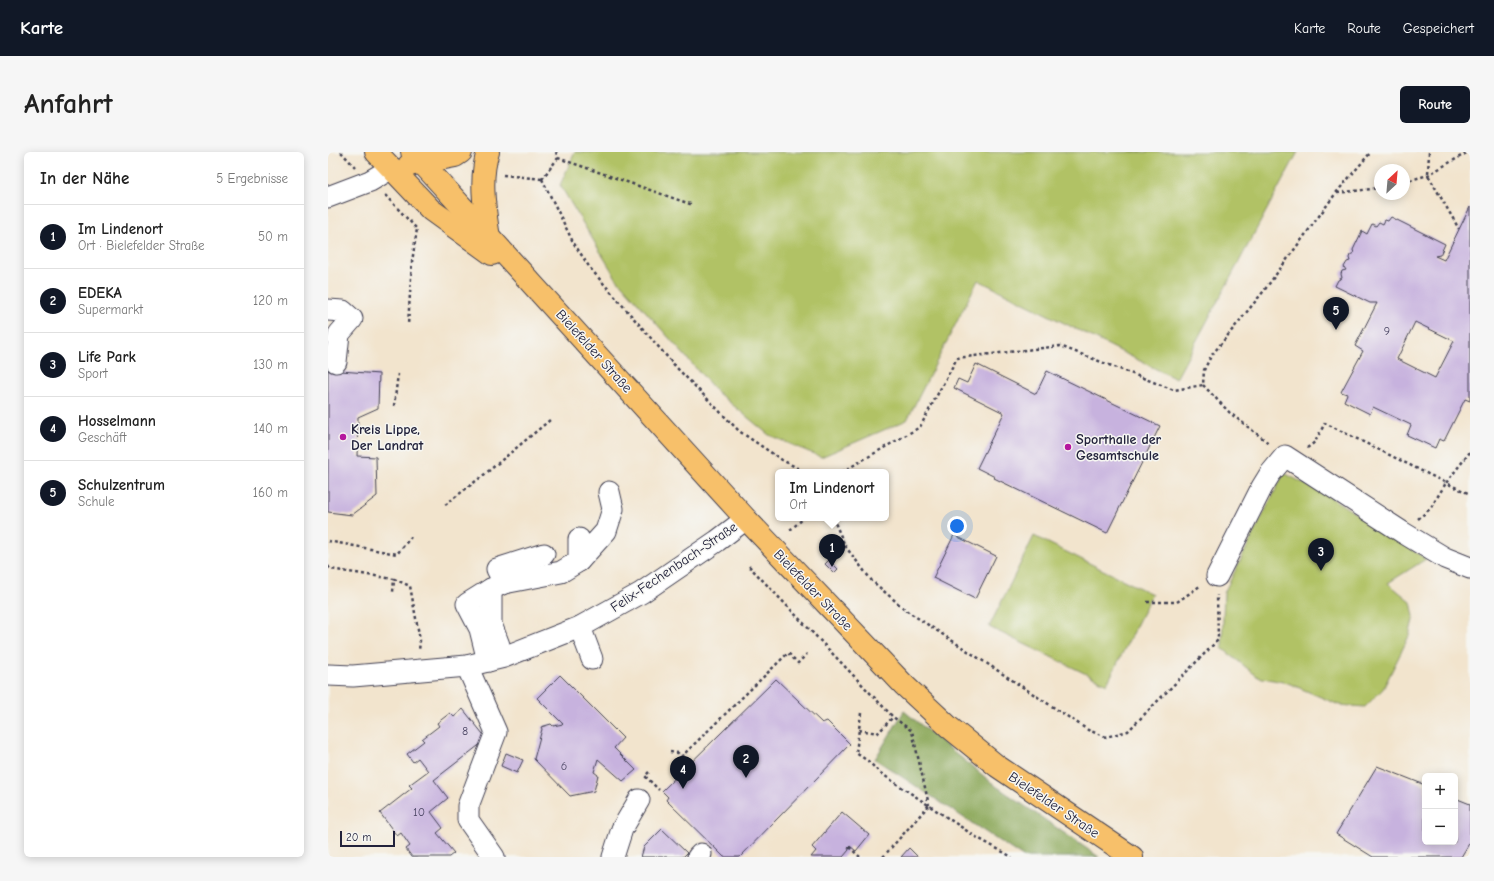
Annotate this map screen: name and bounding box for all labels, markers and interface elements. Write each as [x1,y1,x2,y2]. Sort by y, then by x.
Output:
text: Karte [20,17,63,39]
text: Karte [1294,20,1325,37]
text: Route [1347,20,1381,37]
text: Gespeichert [1403,20,1474,37]
button: Route [1400,86,1470,123]
text: Anfahrt [24,88,113,120]
north arrow [1374,164,1410,200]
text: In der Nähe [40,169,129,188]
text: 5 Ergebnisse [216,171,288,186]
text: Im Lindenort [78,220,163,238]
text: 1 [50,229,56,244]
text: 50 m [258,229,288,244]
text: Ort · Bielefelder Straße [78,238,205,253]
text: EDEKA [78,284,122,302]
text: 2 [50,293,56,308]
text: 120 m [253,293,288,308]
pin: 5 [1323,297,1349,330]
text: Supermarkt [78,302,143,317]
street label: Bielefelder Straße [552,306,636,396]
house number: 9 [1384,324,1390,338]
text: Life Park [78,348,136,366]
text: 3 [50,357,56,372]
text: 130 m [253,357,288,372]
text: Sport [78,366,108,381]
text: Hosselmann [78,412,156,430]
text: 4 [50,421,56,436]
text: 140 m [254,421,288,436]
place label: Kreis Lippe, Der Landrat [351,421,424,454]
text: Geschäft [78,430,126,445]
place label: Sporthalle der Gesamtschule [1076,431,1162,464]
marker: Kreis Lippe, Der Landrat [338,432,348,442]
marker: Sporthalle der Gesamtschule [1063,442,1073,452]
popup [775,469,889,521]
text: Schulzentrum [78,476,165,494]
text: Im Lindenort [790,479,874,497]
text: 5 [50,485,56,500]
text: 160 m [253,485,288,500]
text: Schule [78,494,114,509]
text: Ort [790,497,807,512]
your location [947,516,967,536]
street label: Felix-Fechenbach-Straße [607,518,741,616]
pin: 1 [819,534,845,567]
pin: 3 [1308,538,1334,571]
street label: Bielefelder Straße [770,546,856,634]
house number: 8 [462,724,468,738]
pin: 2 [733,745,759,778]
pin: 4 [670,756,696,789]
house number: 6 [561,759,567,773]
street label: Bielefelder Straße [1005,768,1103,842]
map controls [1422,773,1458,845]
button: + [1422,773,1458,809]
house number: 10 [413,805,425,819]
button: − [1422,809,1458,845]
scale bar [340,829,395,848]
text: 20 m [346,831,371,844]

